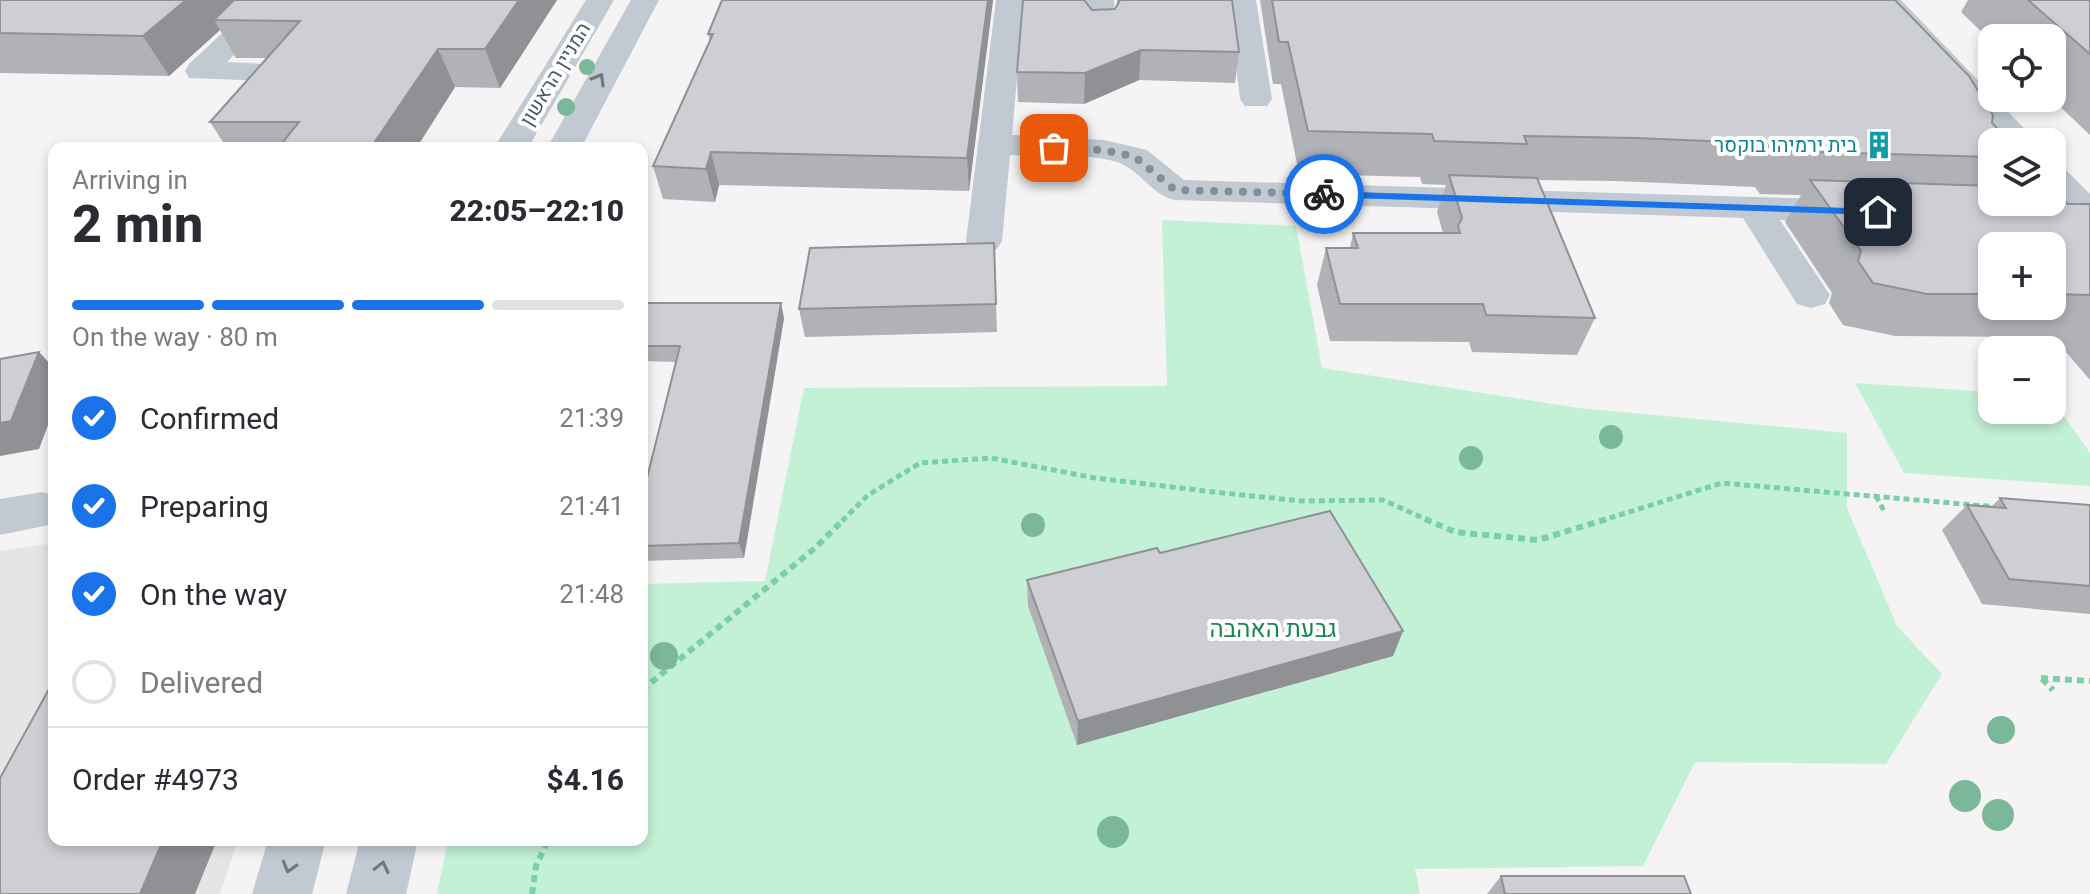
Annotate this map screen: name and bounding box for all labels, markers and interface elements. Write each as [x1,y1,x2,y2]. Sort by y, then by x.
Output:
street label: המניין הראשון [515,18,595,130]
map controls [1978,24,2066,424]
button: locate [1978,24,2066,112]
one-way arrow [590,73,605,88]
pin [1020,114,1088,182]
icon: bag [1032,126,1076,170]
button: layers [1978,128,2066,216]
building icon: בית ירמיהו בוקסר [1864,130,1894,160]
place label: בית ירמיהו בוקסר [1714,133,1857,157]
courier [1284,154,1364,234]
text: Arriving in [72,165,188,195]
icon: bike [1302,172,1346,216]
pin [1844,178,1912,246]
icon: home [1856,190,1900,234]
text: 22:05–22:10 [449,193,624,228]
text: 2 min [72,194,203,255]
button: + [1978,232,2066,320]
text: On the way · 80 m [72,322,278,352]
button: − [1978,336,2066,424]
icon: check [72,396,116,440]
text: Confirmed [140,401,279,436]
text: 21:39 [559,403,624,433]
icon: check [72,484,116,528]
text: Preparing [140,489,269,524]
text: 21:41 [559,491,624,521]
icon: check [72,572,116,616]
text: On the way [140,577,287,612]
text: 21:48 [559,579,624,609]
park label: גבעת האהבה [1209,615,1337,643]
text: Delivered [140,665,263,700]
text: Order #4973 [72,762,239,797]
text: $4.16 [546,762,624,797]
one-way arrow [282,860,298,873]
one-way arrow [373,861,390,874]

